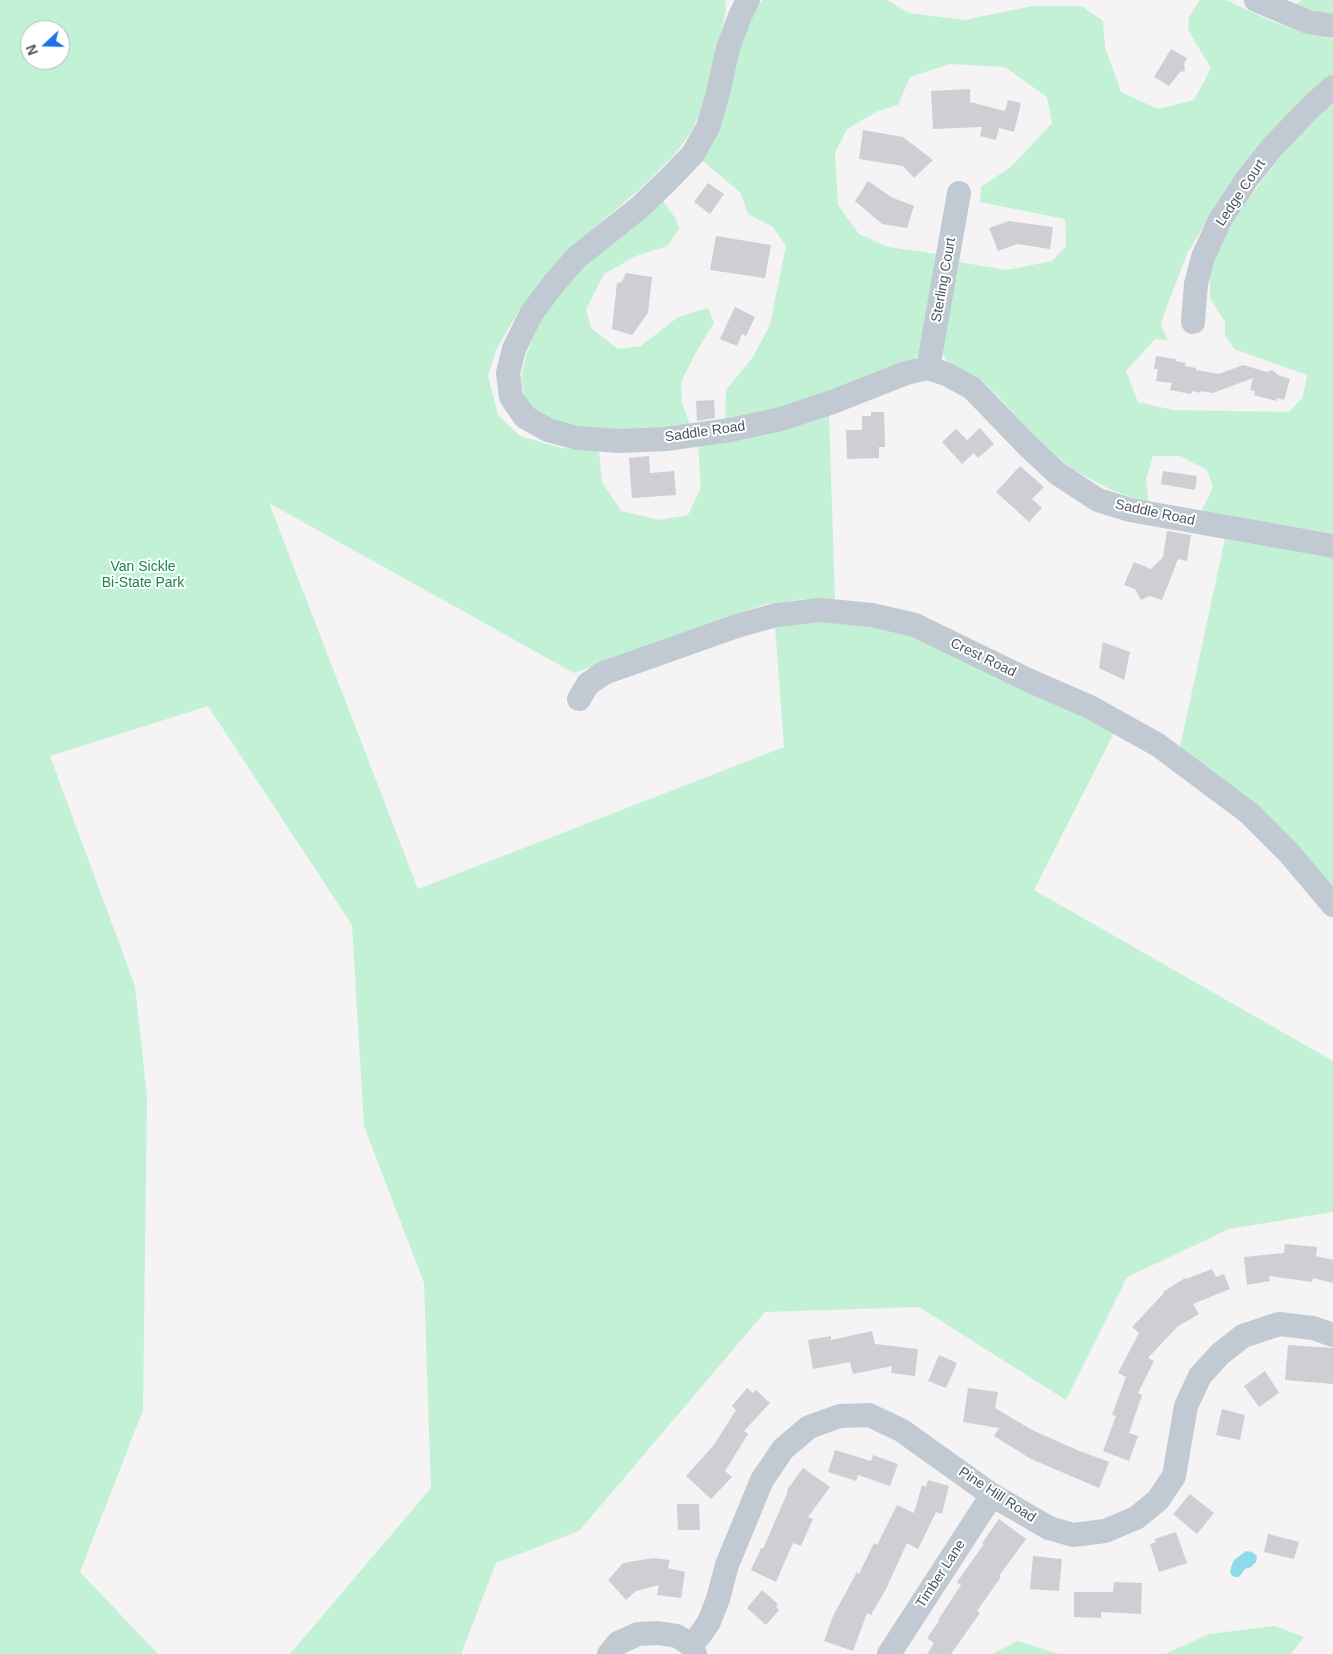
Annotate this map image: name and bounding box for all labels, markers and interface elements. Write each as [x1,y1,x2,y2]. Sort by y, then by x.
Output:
north arrow [20,20,70,70]
text: N [23,42,41,58]
street label: Ledge Court [1212,156,1270,230]
street label: Sterling Court [928,236,960,324]
street label: Saddle Road [664,418,746,446]
street label: Saddle Road [1114,496,1196,530]
park label: Van Sickle Bi-State Park [102,559,184,592]
street label: Crest Road [947,635,1019,681]
street label: Pine Hill Road [955,1464,1039,1526]
street label: Timber Lane [913,1537,969,1611]

